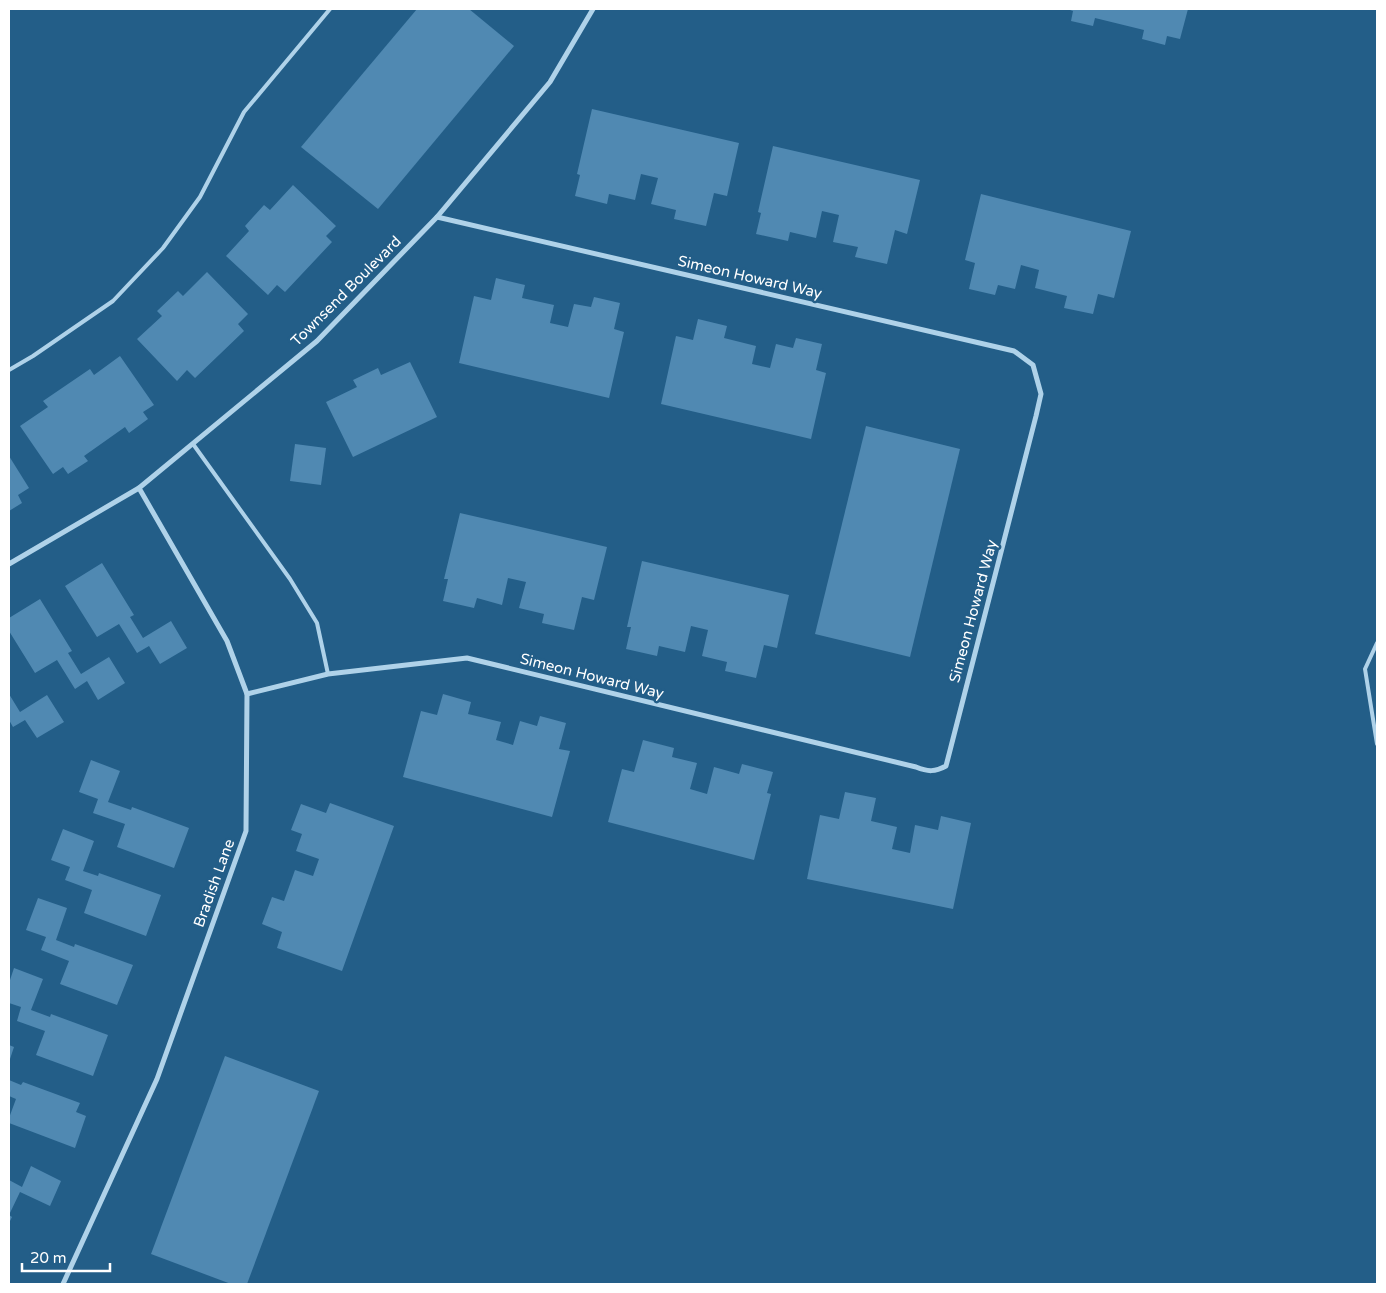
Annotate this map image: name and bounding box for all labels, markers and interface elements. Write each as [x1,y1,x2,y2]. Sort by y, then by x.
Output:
street label: Townsend Boulevard [287,232,405,350]
street label: Simeon Howard Way [676,252,824,302]
street label: Simeon Howard Way [945,537,1001,685]
street label: Simeon Howard Way [518,649,666,703]
street label: Bradish Lane [190,836,238,930]
scale bar [22,1240,110,1272]
text: 20 m [30,1249,67,1267]

